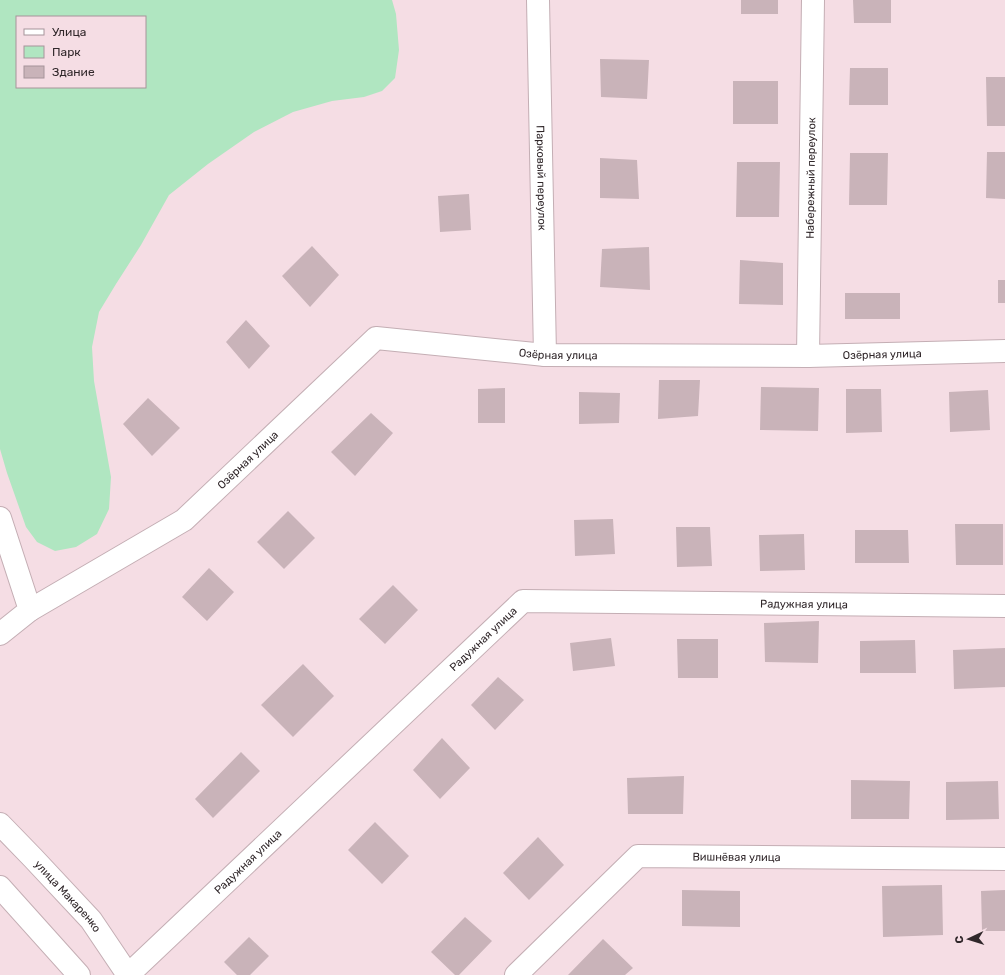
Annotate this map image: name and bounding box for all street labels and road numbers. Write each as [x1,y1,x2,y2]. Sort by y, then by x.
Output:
street label: Набережный переулок [803,117,818,239]
street label: Парковый переулок [534,125,549,231]
street label: Озёрная улица [518,346,598,362]
street label: Озёрная улица [843,347,922,362]
street label: Озёрная улица [214,428,281,492]
street label: Радужная улица [760,597,848,611]
street label: Радужная улица [447,604,519,674]
street label: Радужная улица [211,827,284,896]
street label: Вишнёвая улица [692,850,781,864]
street label: улица Макаренко [32,857,104,934]

